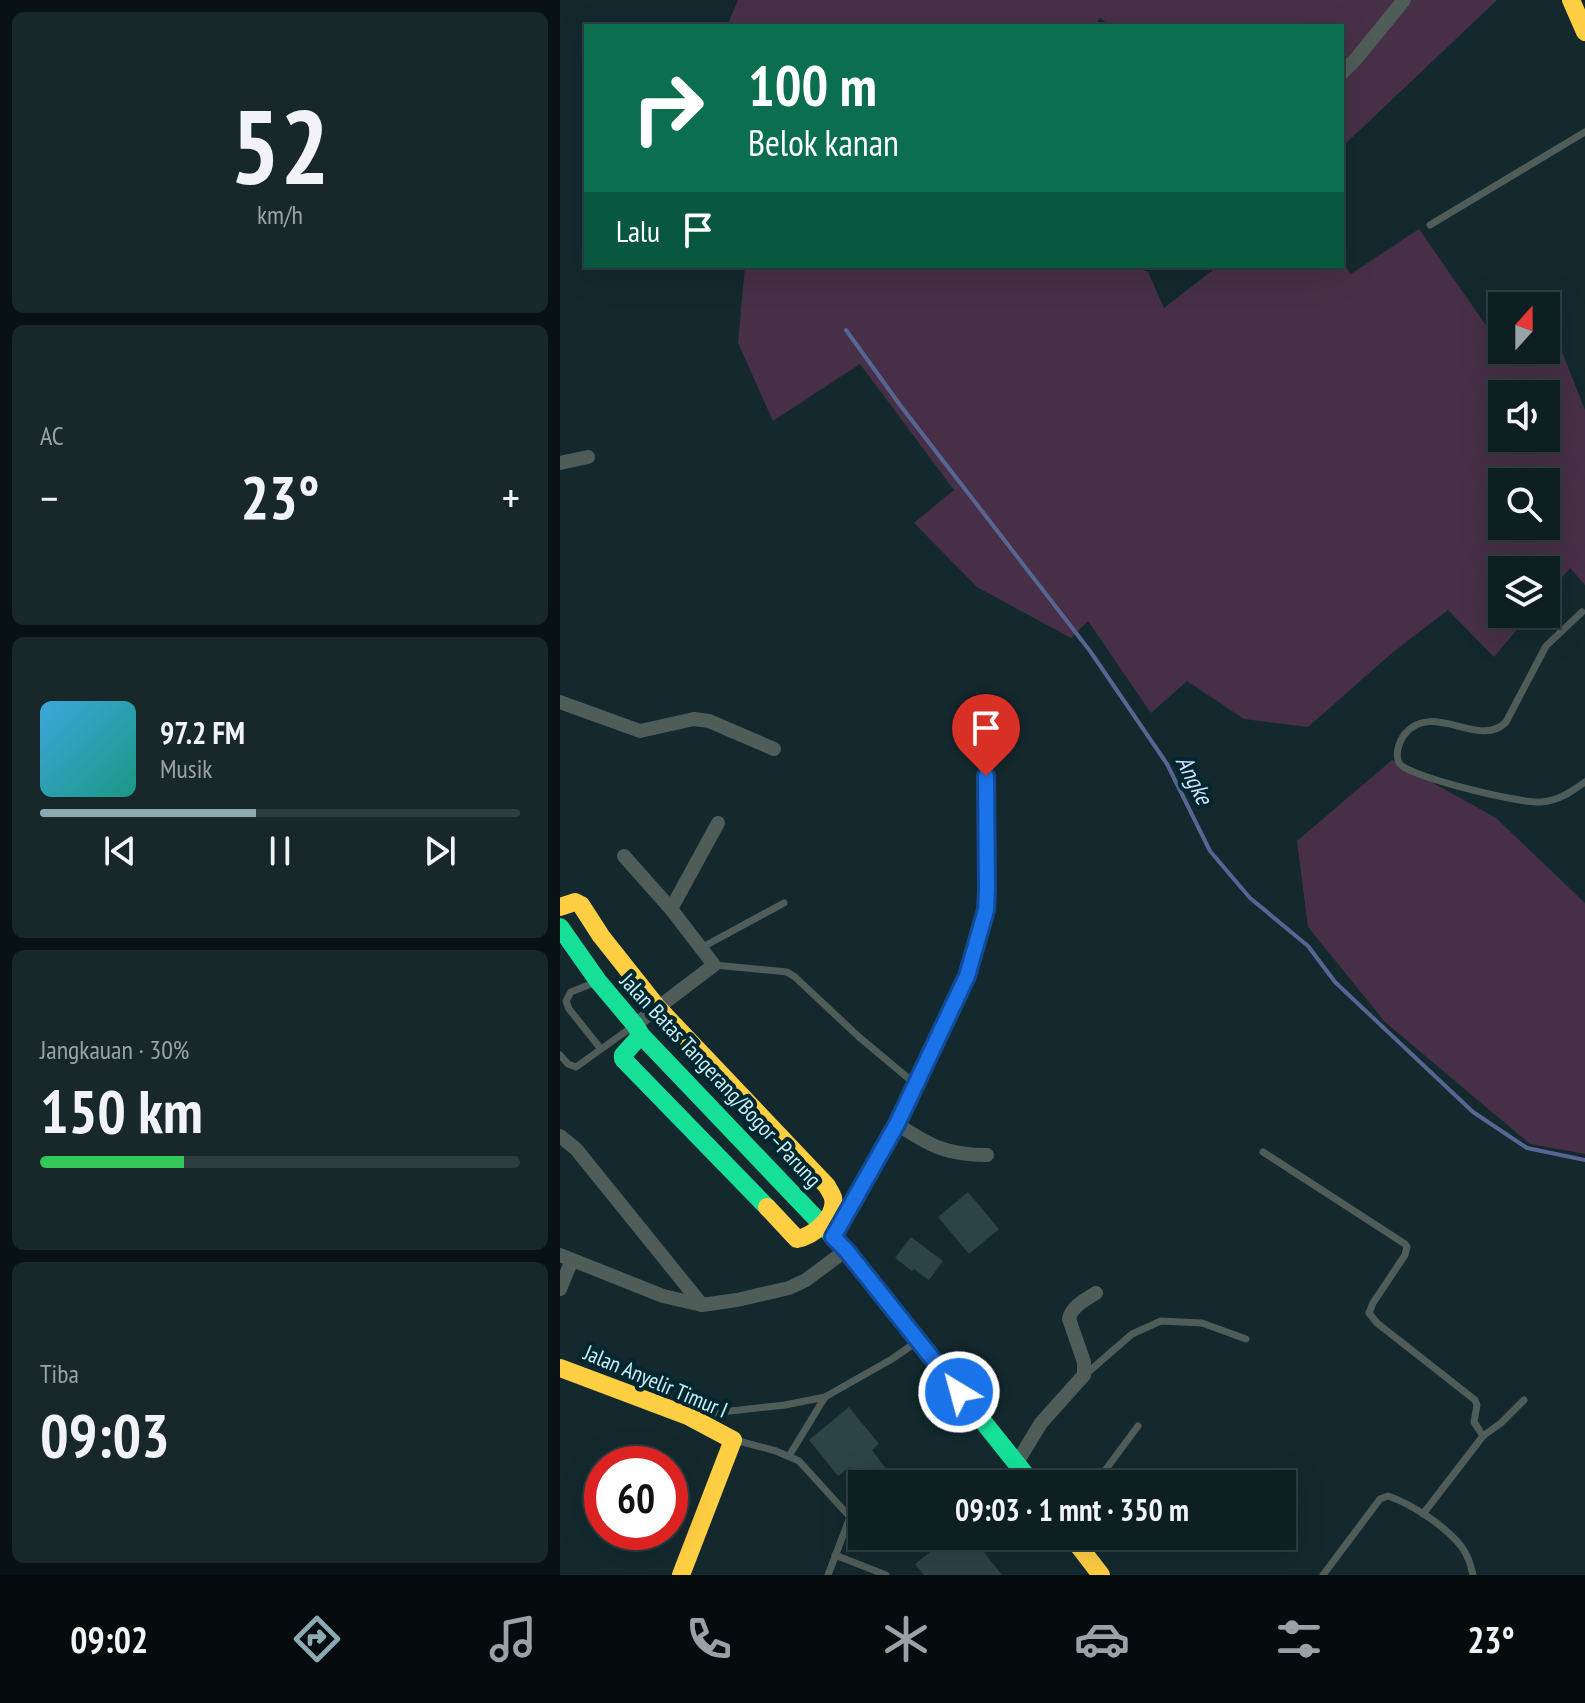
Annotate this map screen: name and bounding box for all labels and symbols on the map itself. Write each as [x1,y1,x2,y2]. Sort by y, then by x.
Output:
north arrow [1488,292,1560,364]
pin [952,694,1020,776]
water label: Angke [1169,750,1221,811]
street label: Jalan Batas Tangerang/Bogor–Parung [614,966,828,1193]
street label: Jalan Anyelir Timur I [579,1338,732,1424]
position arrow [917,1350,1001,1434]
speed limit sign: 60 [584,1446,688,1550]

